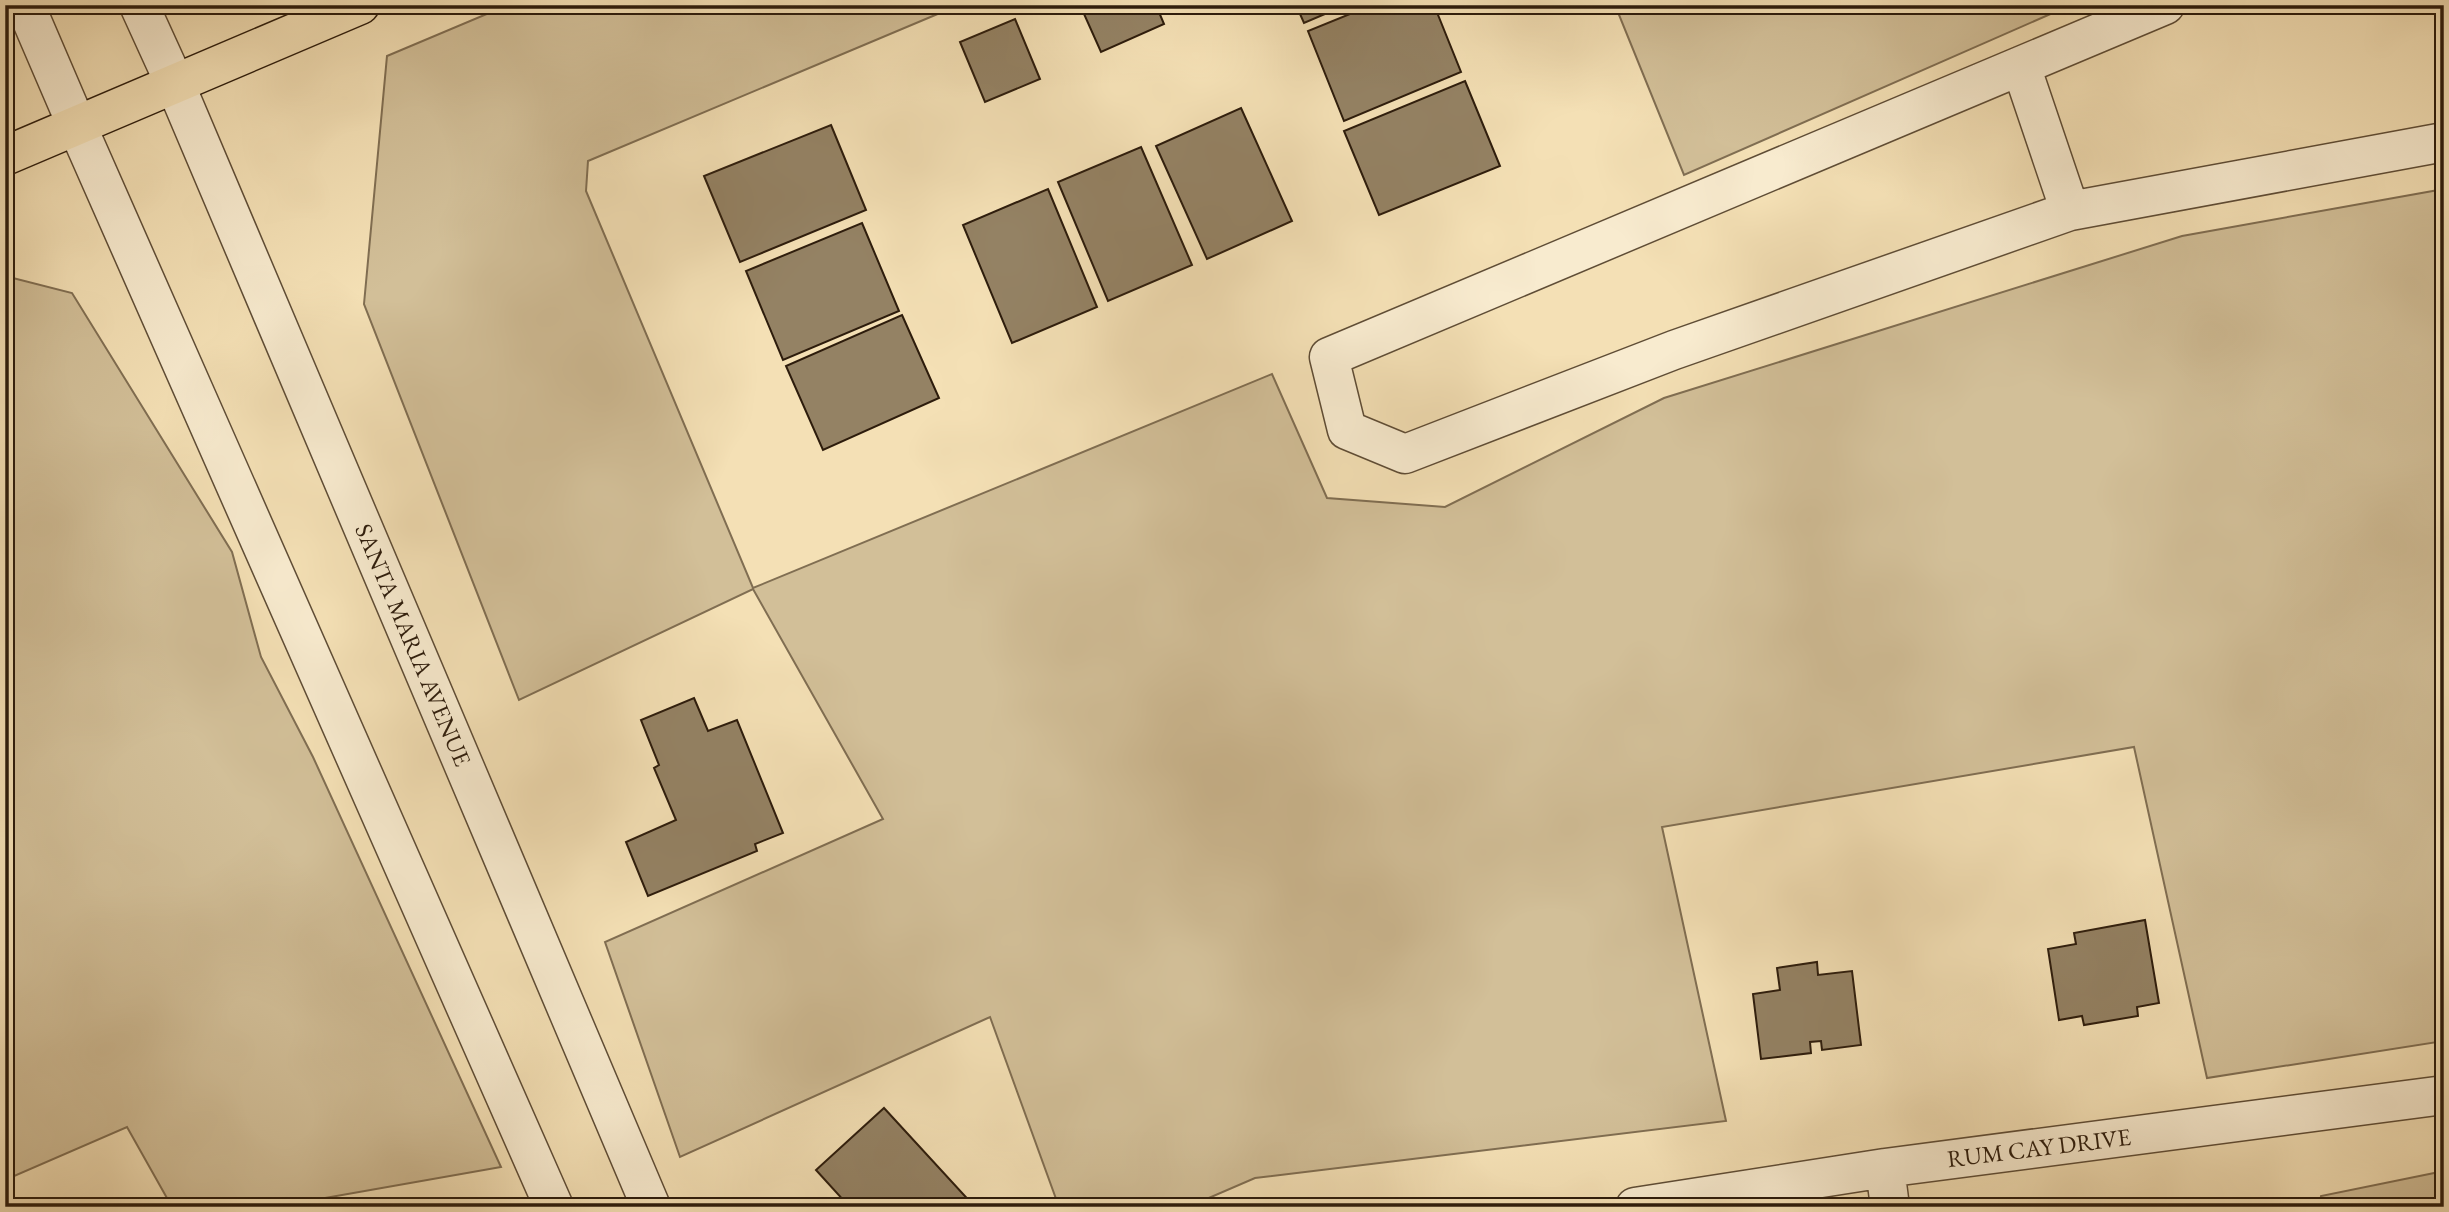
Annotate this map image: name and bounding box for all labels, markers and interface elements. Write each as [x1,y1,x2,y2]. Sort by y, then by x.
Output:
street label: SANTA MARIA AVENUE [348,519,479,771]
street label: RUM CAY DRIVE [1945,1121,2133,1174]

